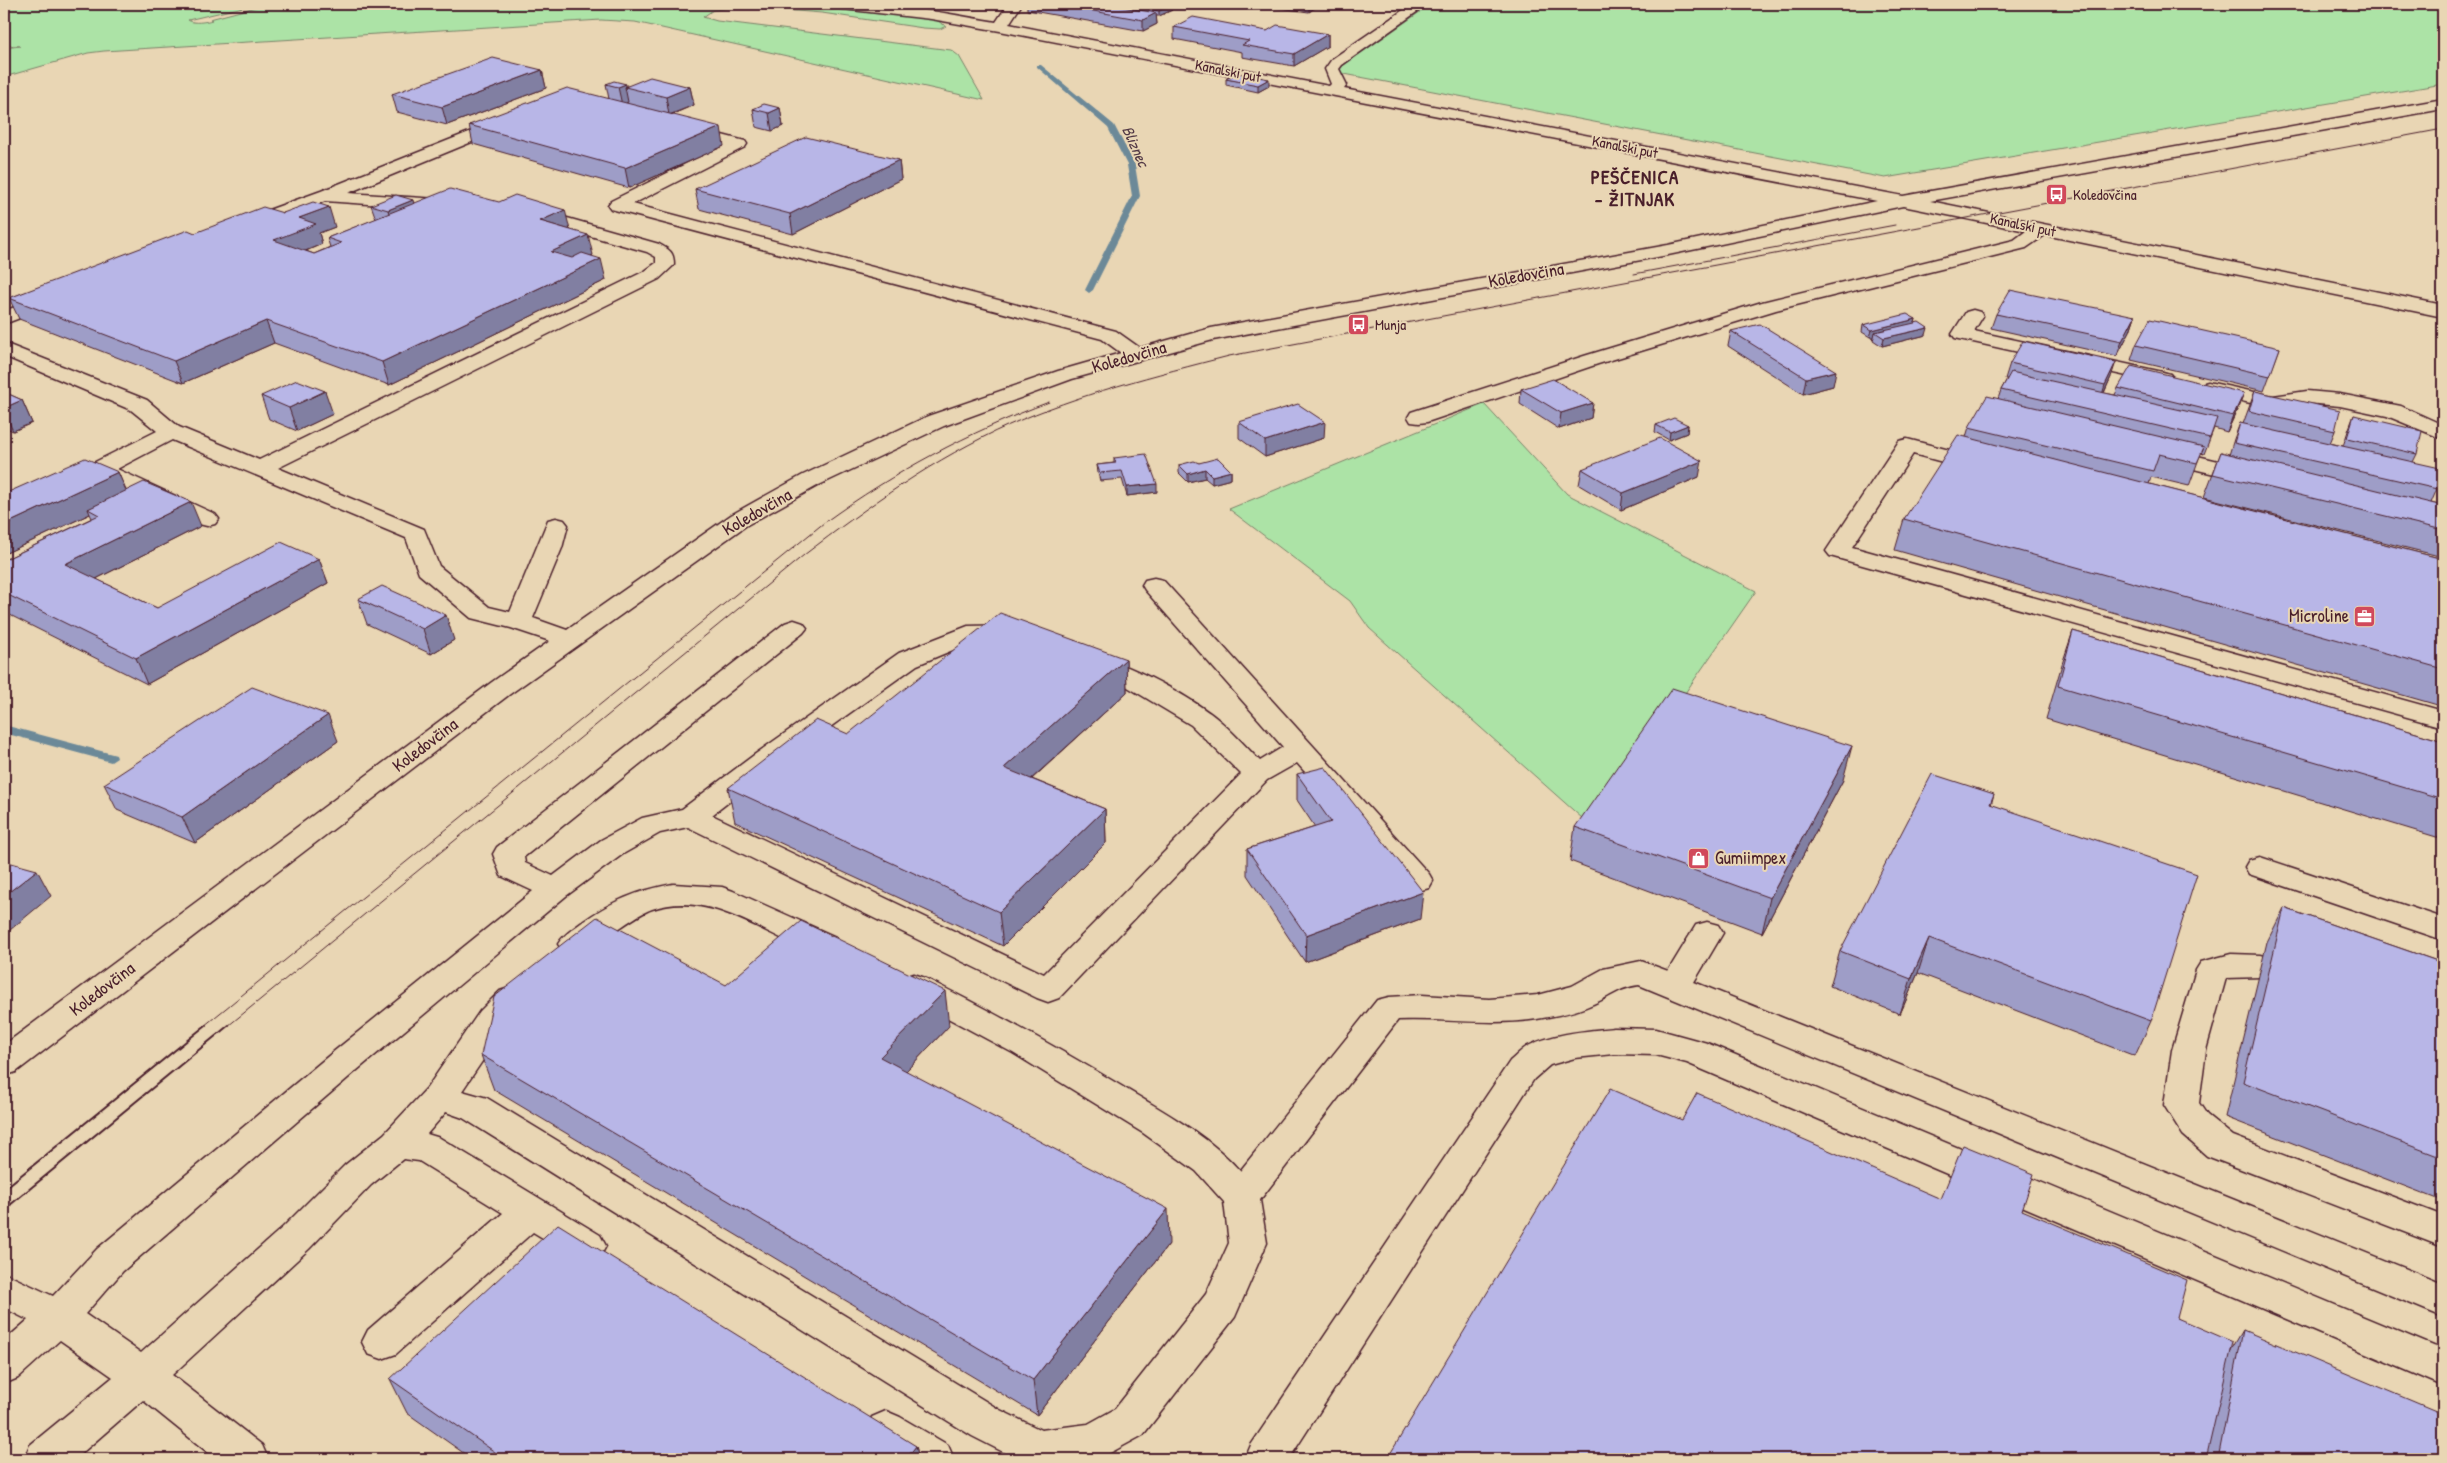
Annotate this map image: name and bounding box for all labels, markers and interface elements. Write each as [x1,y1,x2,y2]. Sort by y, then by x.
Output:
street label: Kanalski put [1193,54,1264,87]
water label: Bliznec [1117,122,1155,172]
street label: Kanalski put [1590,130,1661,163]
district label: PEŠČENICA - ŽITNJAK [1591,164,1679,212]
bus stop icon: Koledovčina [2045,183,2069,207]
place label: Koledovčina [2073,184,2137,205]
street label: Kanalski put [1988,207,2059,242]
street label: Koledovčina [1486,256,1566,293]
bus stop icon: Munja [1347,313,1371,337]
place label: Munja [1375,314,1406,335]
street label: Koledovčina [1089,334,1169,379]
street label: Koledovčina [717,482,796,541]
place label: Microline [2289,603,2349,628]
office icon: Microline [2353,604,2377,628]
street label: Koledovčina [387,712,463,778]
place label: Gumiimpex [1715,845,1786,870]
shop icon: Gumiimpex [1687,846,1711,870]
street label: Koledovčina [64,956,140,1022]

